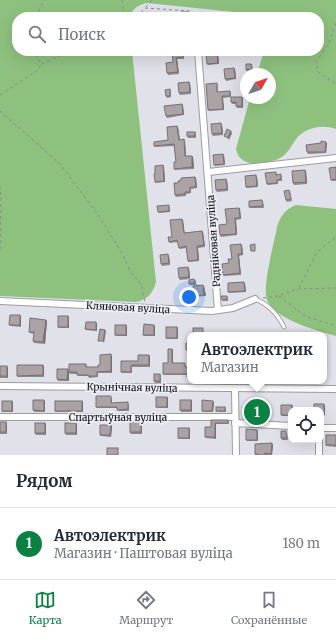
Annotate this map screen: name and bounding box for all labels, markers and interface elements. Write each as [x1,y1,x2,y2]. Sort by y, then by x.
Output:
search box [12,12,324,56]
icon: search [26,23,48,45]
text: Поиск [58,25,105,44]
north arrow [240,68,276,104]
street label: Радніковая вуліца [204,194,223,288]
your location [179,287,199,307]
street label: Кляновая вуліца [85,299,171,316]
popup [187,332,327,384]
text: Автоэлектрик [201,340,313,359]
text: Магазин [201,359,259,376]
street label: Крынічная вуліца [86,380,178,395]
pin: 1 [244,397,270,427]
map controls [288,407,324,443]
button: locate [288,407,324,443]
street label: Спартыўная вуліца [69,411,168,424]
text: Рядом [16,470,72,492]
text: Автоэлектрик [54,526,166,545]
text: 1 [26,535,32,552]
text: 180 m [282,535,320,552]
text: Магазин · Паштовая вуліца [54,545,233,562]
tab: Карта [29,589,62,627]
tab: Маршрут [119,589,173,627]
tab: Сохранённые [231,589,307,627]

